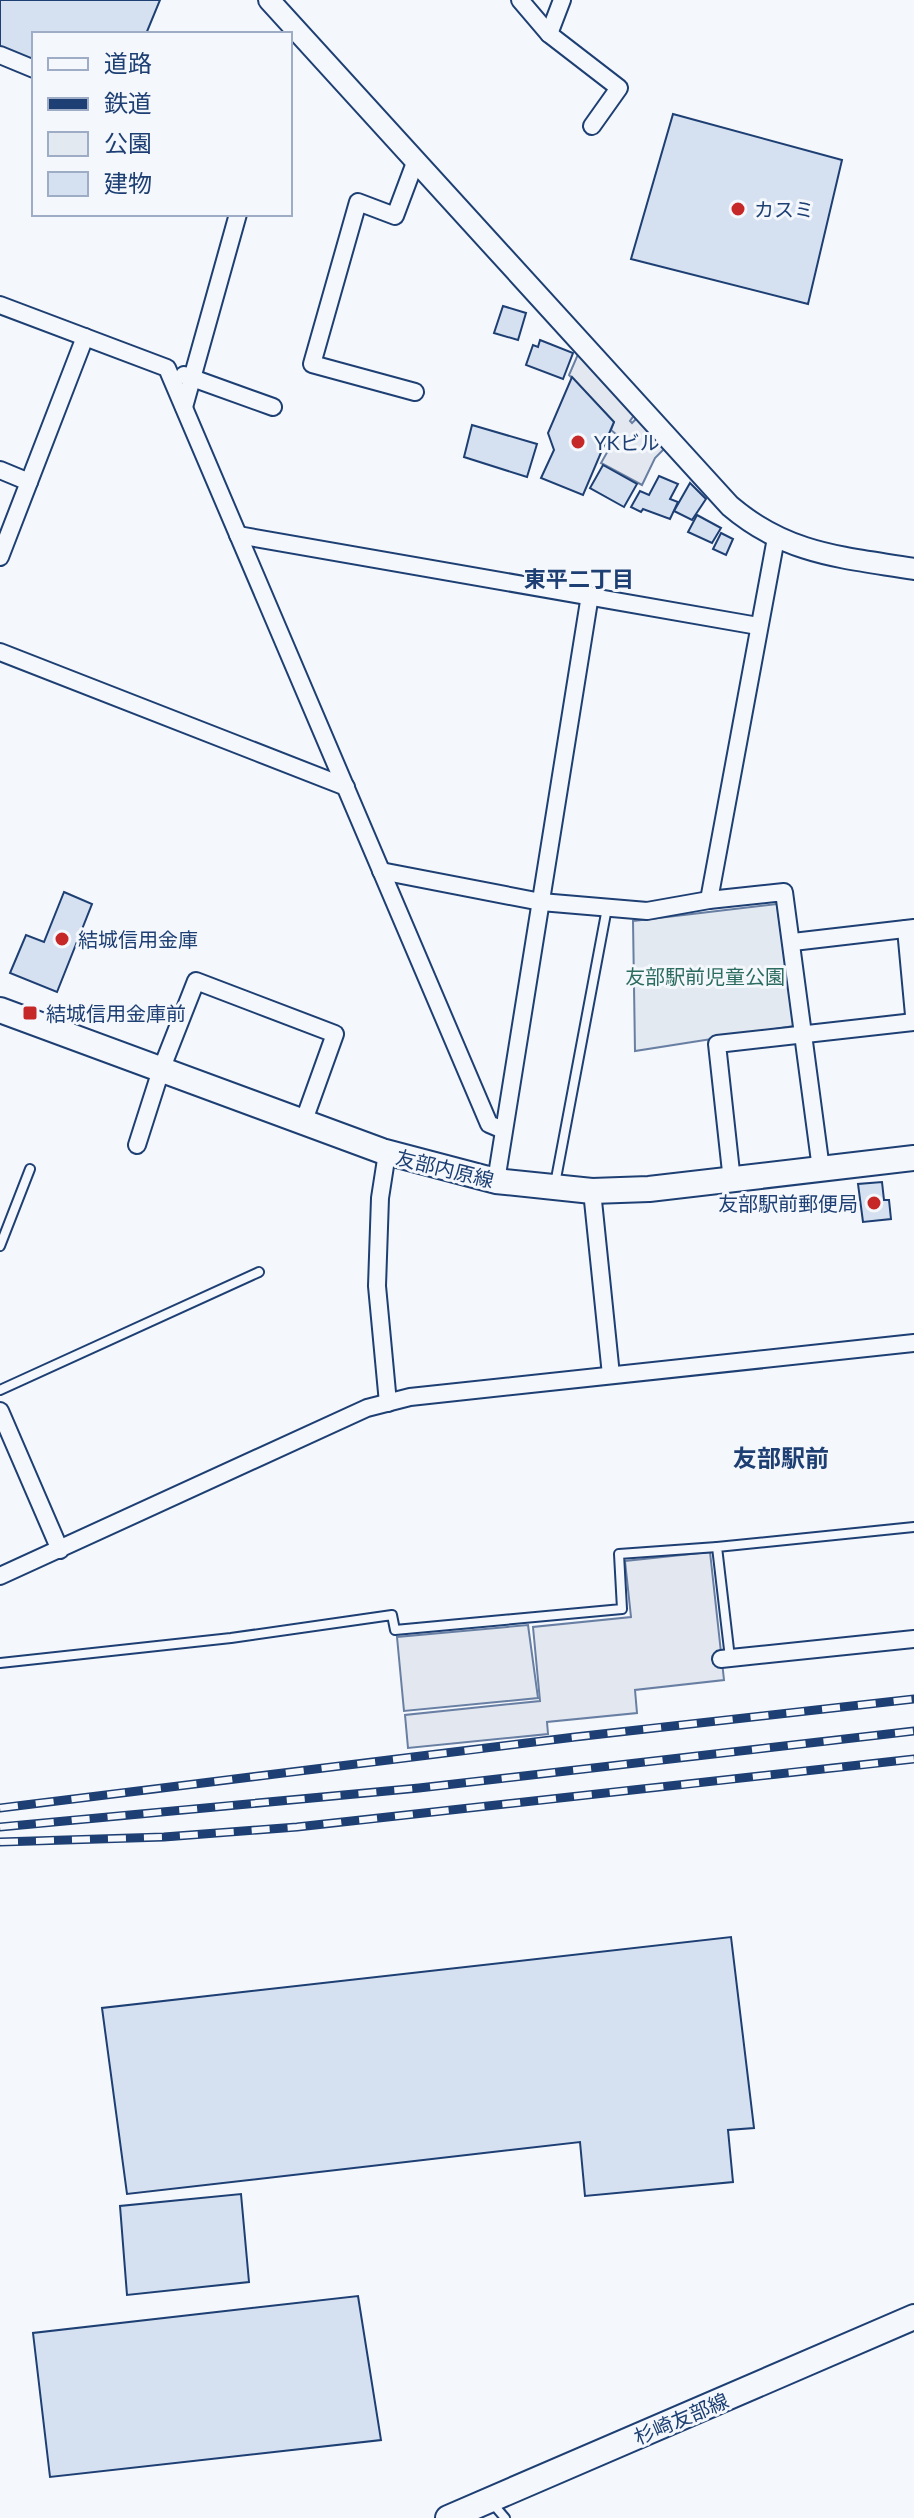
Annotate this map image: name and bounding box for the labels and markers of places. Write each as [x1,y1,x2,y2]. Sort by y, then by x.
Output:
place label: カスミ [754,197,814,221]
marker: カスミ [729,200,747,218]
place label: YKビル [594,430,660,454]
marker: YKビル [569,433,587,451]
place label: 結城信用金庫 [78,927,198,951]
marker: 結城信用金庫 [53,930,71,948]
place label: 結城信用金庫前 [46,1001,186,1025]
marker: 結城信用金庫前 [21,1004,39,1022]
place label: 友部駅前郵便局 [718,1191,858,1215]
marker: 友部駅前郵便局 [865,1194,883,1212]

